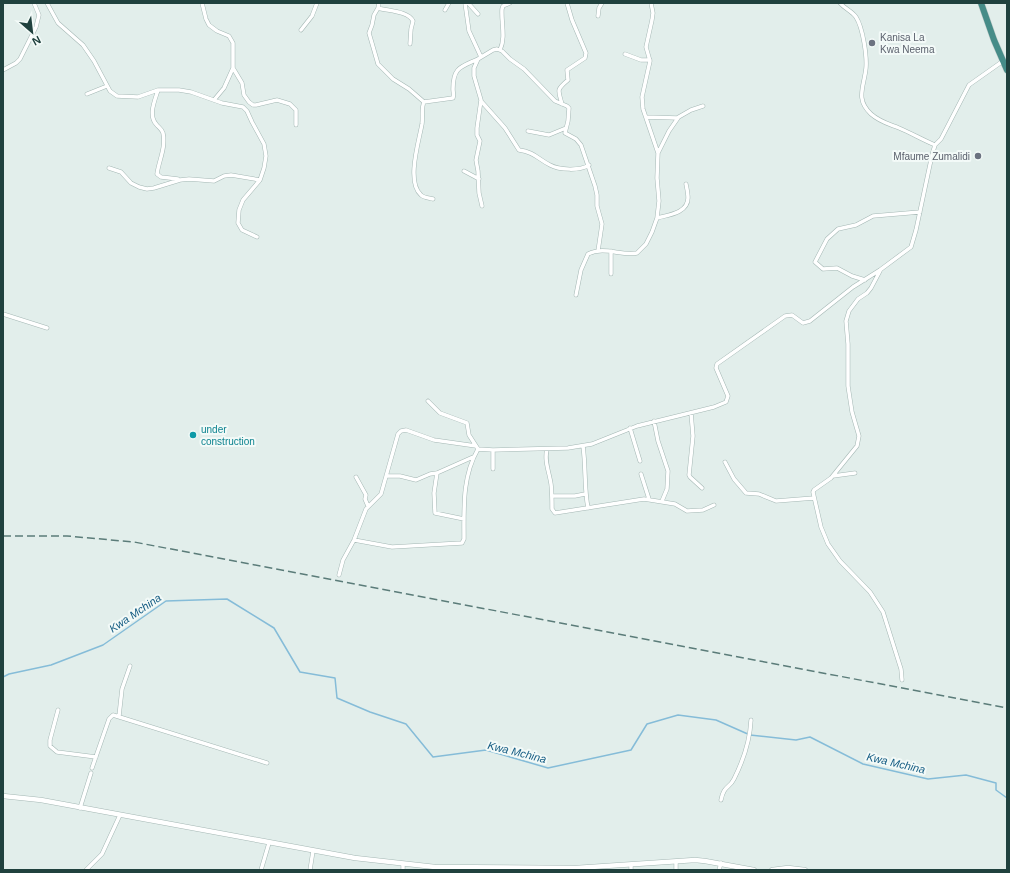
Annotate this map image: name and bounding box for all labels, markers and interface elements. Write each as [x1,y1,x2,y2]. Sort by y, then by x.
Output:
north arrow [12,12,52,52]
place label: Kanisa La Kwa Neema [880,32,935,55]
text: N [30,34,43,48]
marker: Kanisa La Kwa Neema [867,38,877,48]
place label: Mfaume Zumalidi [893,151,970,162]
marker: Mfaume Zumalidi [973,151,983,161]
place label: under construction [201,424,255,447]
marker: under construction [188,430,198,440]
water label: Kwa Mchina [107,591,163,635]
water label: Kwa Mchina [486,739,548,765]
water label: Kwa Mchina [865,750,927,776]

